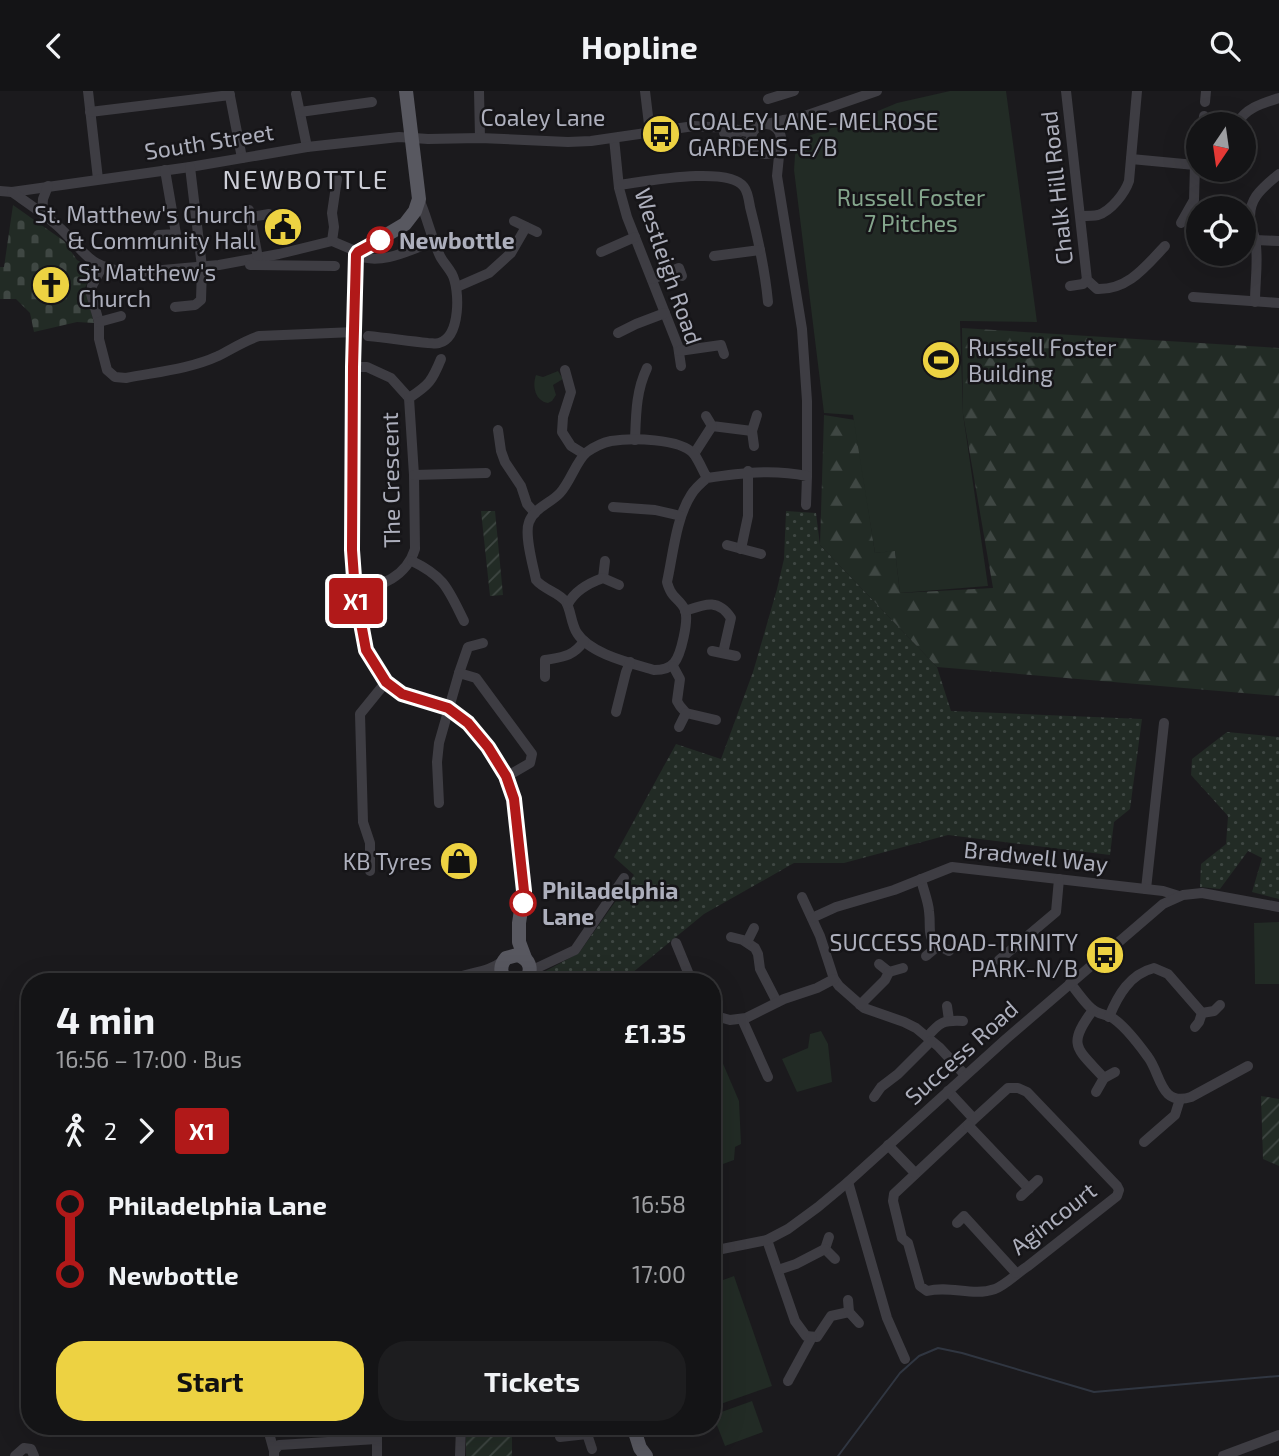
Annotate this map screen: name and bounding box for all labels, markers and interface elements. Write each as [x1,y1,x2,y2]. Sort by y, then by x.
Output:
icon: back [35,27,73,65]
text: Hopline [581,27,698,65]
icon: search [1206,27,1244,65]
street label: Coaley Lane [481,103,605,131]
place label: COALEY LANE-MELROSE GARDENS-E/B [688,107,938,161]
street label: Chalk Hill Road [1034,110,1078,266]
north arrow [1186,112,1256,182]
map controls [1186,112,1256,266]
bus stop icon: COALEY LANE-MELROSE GARDENS-E/B [640,113,682,155]
street label: South Street [142,117,276,165]
district label: NEWBOTTLE [223,163,389,194]
park label: Russell Foster 7 Pitches [837,183,985,237]
street label: Westleigh Road [629,184,709,348]
button: locate [1186,196,1256,266]
place label: St. Matthew's Church & Community Hall [34,200,256,254]
public building icon: St. Matthew's Church & Community Hall [262,206,304,248]
place label: Newbottle [399,226,515,254]
marker: Newbottle [367,227,393,253]
place label: St Matthew's Church [78,258,216,312]
church icon: St Matthew's Church [30,264,72,306]
place label: Russell Foster Building [968,333,1116,387]
sports icon: Russell Foster Building [920,339,962,381]
street label: The Crescent [375,412,405,548]
line badge: X1 [324,578,388,624]
text: X1 [343,586,369,615]
street label: Bradwell Way [963,835,1109,877]
shop icon: KB Tyres [438,840,480,882]
place label: KB Tyres [343,847,432,875]
place label: Philadelphia Lane [542,876,678,930]
marker: Philadelphia Lane [510,890,536,916]
place label: SUCCESS ROAD-TRINITY PARK-N/B [830,928,1078,982]
bus stop icon: SUCCESS ROAD-TRINITY PARK-N/B [1084,934,1126,976]
street label: Success Road [899,994,1023,1110]
text: 4 min [56,996,155,1042]
text: £1.35 [624,1017,686,1048]
text: 16:56 – 17:00 · Bus [56,1045,242,1073]
icon: walk [56,1112,94,1150]
icon: forward [127,1112,165,1150]
text: X1 [189,1116,215,1145]
text: 2 [104,1117,117,1145]
street label: Agincourt [1004,1176,1102,1260]
text: Philadelphia Lane [108,1189,327,1220]
text: 16:58 [632,1190,686,1218]
text: Newbottle [108,1259,239,1290]
text: 17:00 [632,1260,686,1288]
button: Start [56,1341,364,1421]
button: Tickets [378,1341,686,1421]

